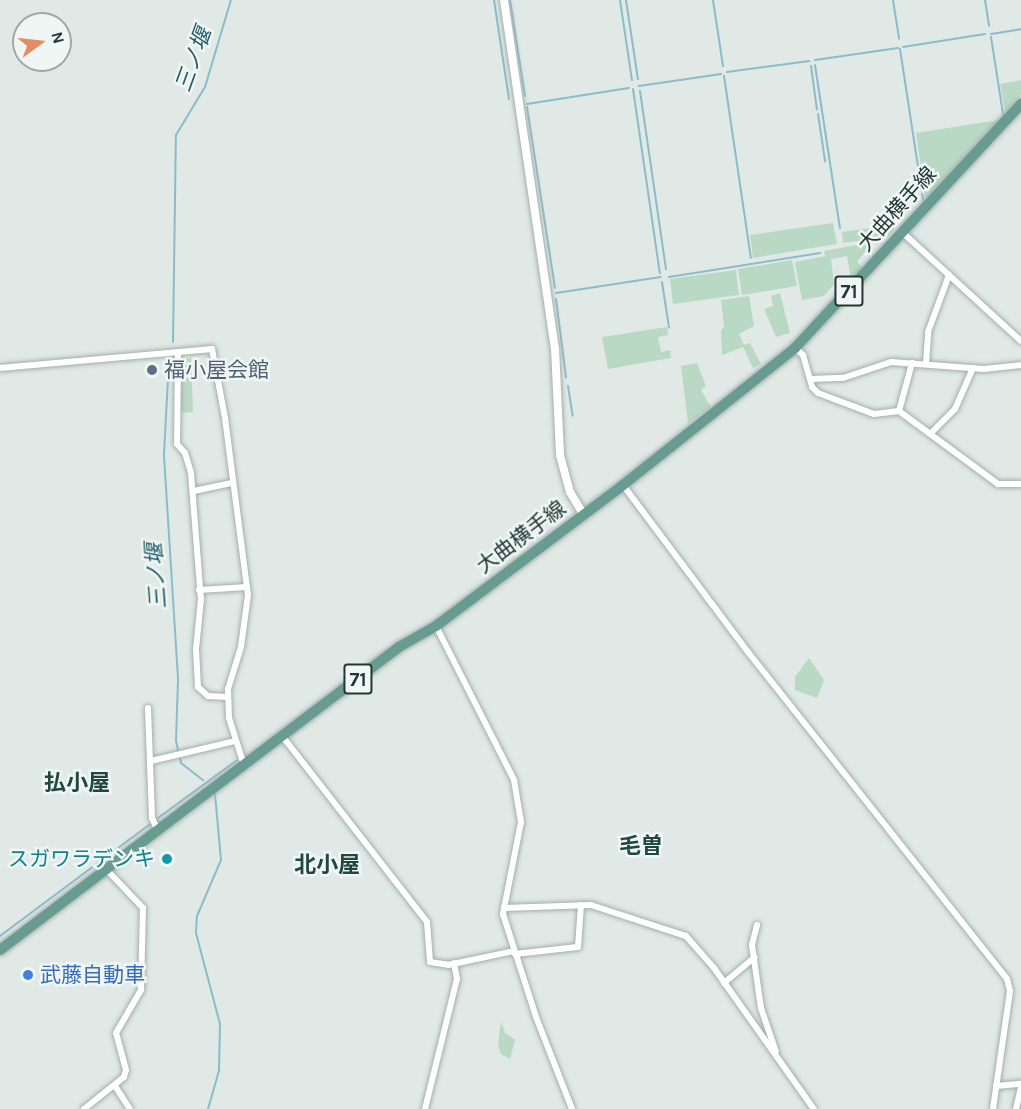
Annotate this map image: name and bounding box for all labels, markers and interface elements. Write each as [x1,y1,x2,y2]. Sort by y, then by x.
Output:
north arrow [12,12,72,72]
water label: 三ノ堰 [170,24,218,96]
text: N [47,30,69,46]
street label: 大曲横手線 [853,162,941,256]
road number: 71 [834,274,864,308]
place label: 福小屋会館 [164,357,269,383]
marker: 福小屋会館 [145,363,159,377]
street label: 大曲横手線 [471,495,571,579]
water label: 三ノ堰 [142,542,172,610]
road number: 71 [343,662,373,696]
district label: 払小屋 [44,771,110,797]
district label: 毛曽 [619,834,663,860]
place label: スガワラデンキ [8,846,155,872]
marker: スガワラデンキ [160,852,174,866]
district label: 北小屋 [294,853,360,879]
place label: 武藤自動車 [40,962,145,988]
marker: 武藤自動車 [21,968,35,982]

